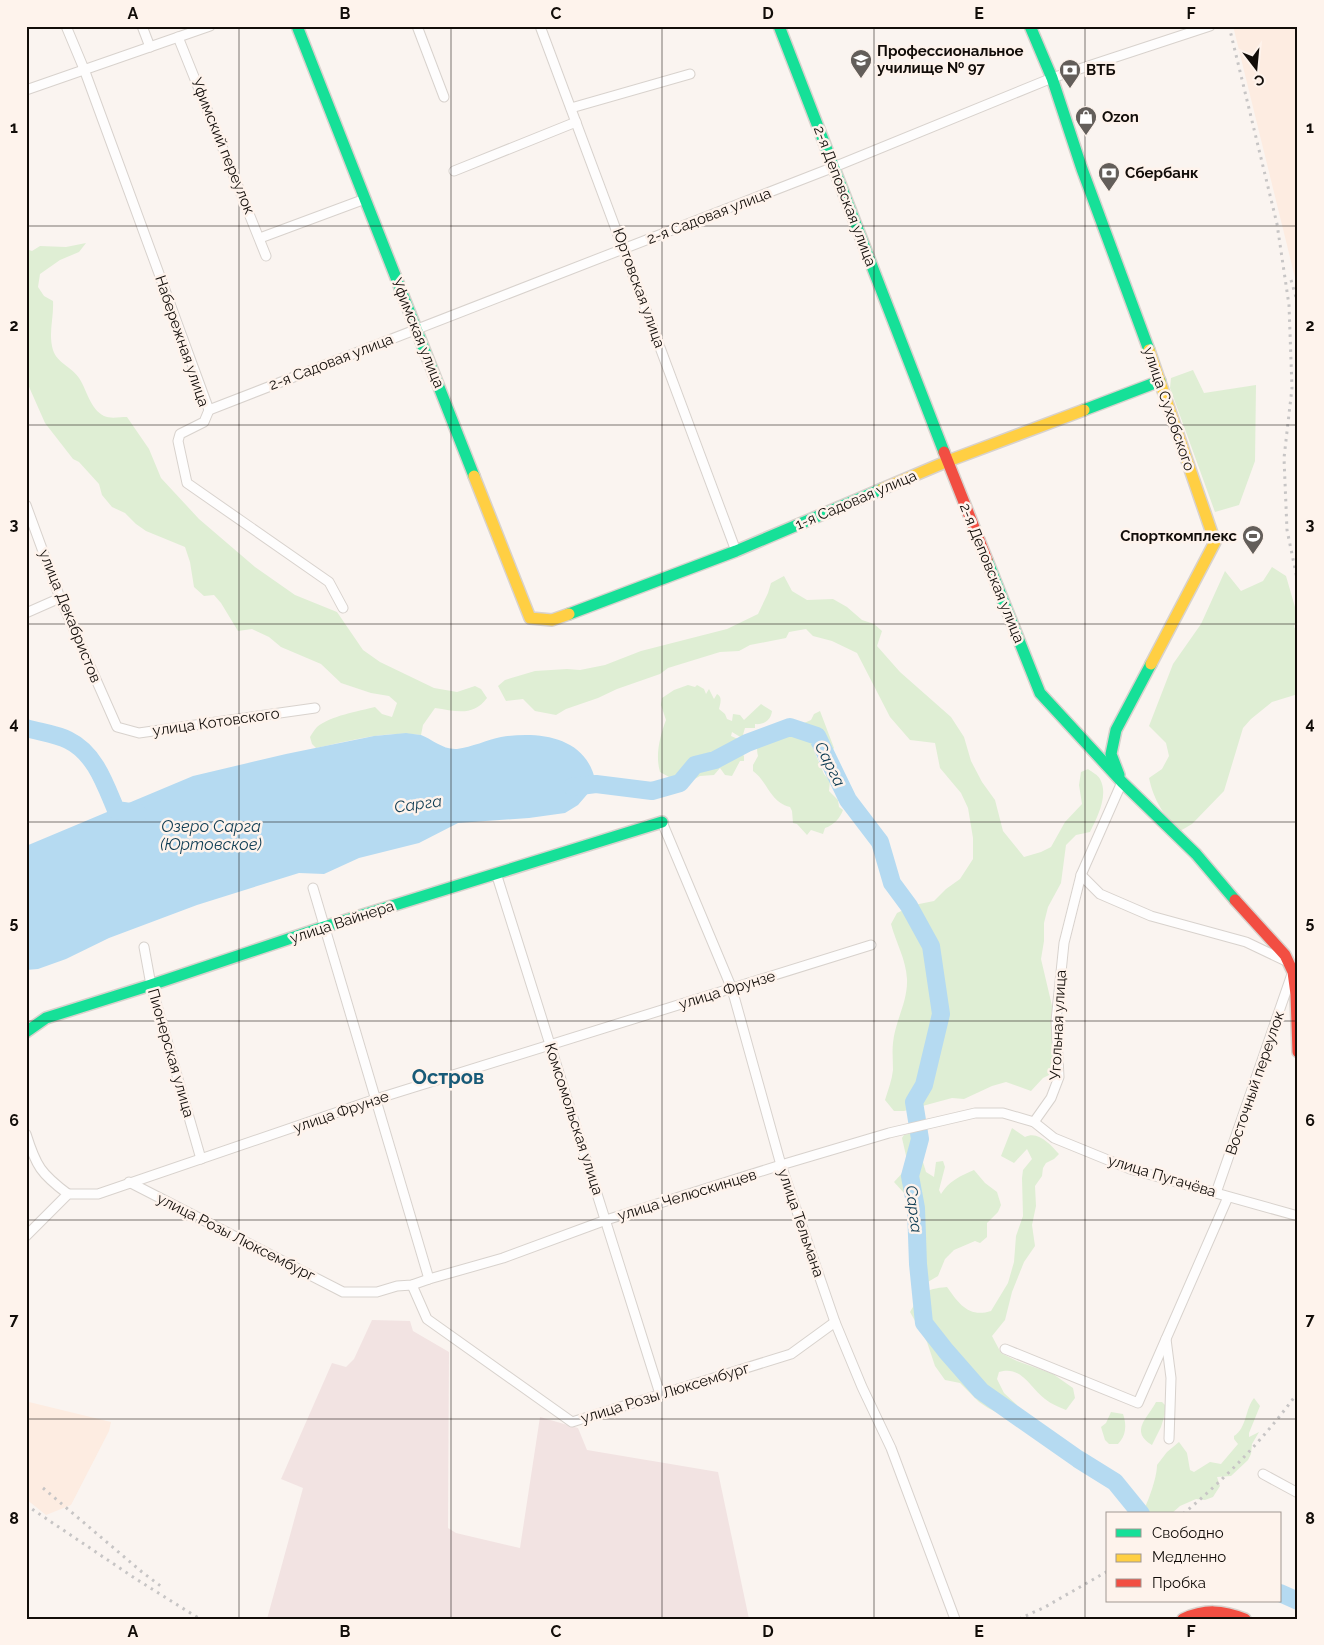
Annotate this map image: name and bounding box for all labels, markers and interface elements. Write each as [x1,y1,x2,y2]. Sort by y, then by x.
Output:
text: A [128,4,139,23]
text: B [340,4,351,23]
text: C [551,4,562,23]
text: D [762,4,774,23]
text: E [974,4,984,23]
text: F [1186,4,1196,23]
place label: Профессиональное училище № 97 [877,42,1023,77]
north arrow [1232,42,1282,92]
school or university icon: Профессиональное училище № 97 [849,48,873,79]
bank icon: ВТБ [1058,58,1082,89]
place label: ВТБ [1086,61,1115,79]
text: С [1252,71,1266,90]
street label: Уфимский переулок [187,75,259,217]
shop icon: Ozon [1074,105,1098,136]
place label: Ozon [1102,108,1139,126]
text: 1 [10,118,18,137]
text: 1 [1306,118,1314,137]
street label: 2-я Деповская улица [810,123,880,269]
bank icon: Сбербанк [1097,161,1121,192]
place label: Сбербанк [1125,164,1199,182]
street label: 2-я Садовая улица [644,184,774,248]
street label: Юртовская улица [609,226,669,350]
street label: Набережная улица [151,273,213,409]
street label: Уфимская улица [388,275,448,391]
text: 2 [9,316,19,335]
text: 2 [1305,316,1315,335]
street label: 2-я Садовая улица [266,330,396,394]
street label: улица Сухобского [1139,345,1199,473]
street label: 1-я Садовая улица [793,466,919,534]
street label: 2-я Деповская улица [956,501,1028,645]
text: 3 [10,515,19,534]
text: 3 [1306,515,1315,534]
sports icon: Спорткомплекс [1241,524,1265,555]
place label: Спорткомплекс [1120,527,1238,545]
street label: улица Декабристов [35,547,105,685]
street label: улица Котовского [151,704,281,740]
text: 4 [9,714,19,733]
text: 4 [1305,714,1315,733]
water label: Сарга [811,738,849,790]
water label: Сарга [393,791,443,817]
water label: Озеро Сарга (Юртовское) [160,817,262,854]
street label: улица Вайнера [288,897,396,947]
text: 5 [10,913,19,932]
text: 5 [1306,913,1315,932]
street label: улица Фрунзе [677,967,778,1013]
street label: Угольная улица [1046,969,1070,1081]
street label: Пионерская улица [144,987,198,1119]
street label: Восточный переулок [1222,1008,1288,1157]
street label: Комсомольская улица [541,1041,607,1197]
district label: Остров [412,1065,484,1089]
street label: улица Фрунзе [291,1087,391,1137]
text: 6 [9,1111,19,1130]
text: 6 [1305,1111,1315,1130]
street label: улица Пугачёва [1106,1151,1218,1201]
street label: улица Челюскинцев [615,1165,759,1225]
street label: улица Тельмана [774,1166,828,1280]
water label: Сарга [902,1184,926,1234]
street label: улица Розы Люксембург [154,1189,318,1285]
text: 7 [10,1310,19,1329]
text: 7 [1306,1310,1315,1329]
street label: улица Розы Люксембург [579,1359,751,1427]
text: 8 [9,1509,19,1528]
text: 8 [1305,1509,1315,1528]
legend [1106,1512,1282,1602]
text: Свободно [1152,1524,1224,1542]
text: Медленно [1152,1548,1226,1566]
text: Пробка [1152,1574,1206,1592]
text: A [128,1622,139,1641]
text: B [340,1622,351,1641]
text: C [551,1622,562,1641]
text: D [762,1622,774,1641]
text: E [974,1622,984,1641]
text: F [1186,1622,1196,1641]

